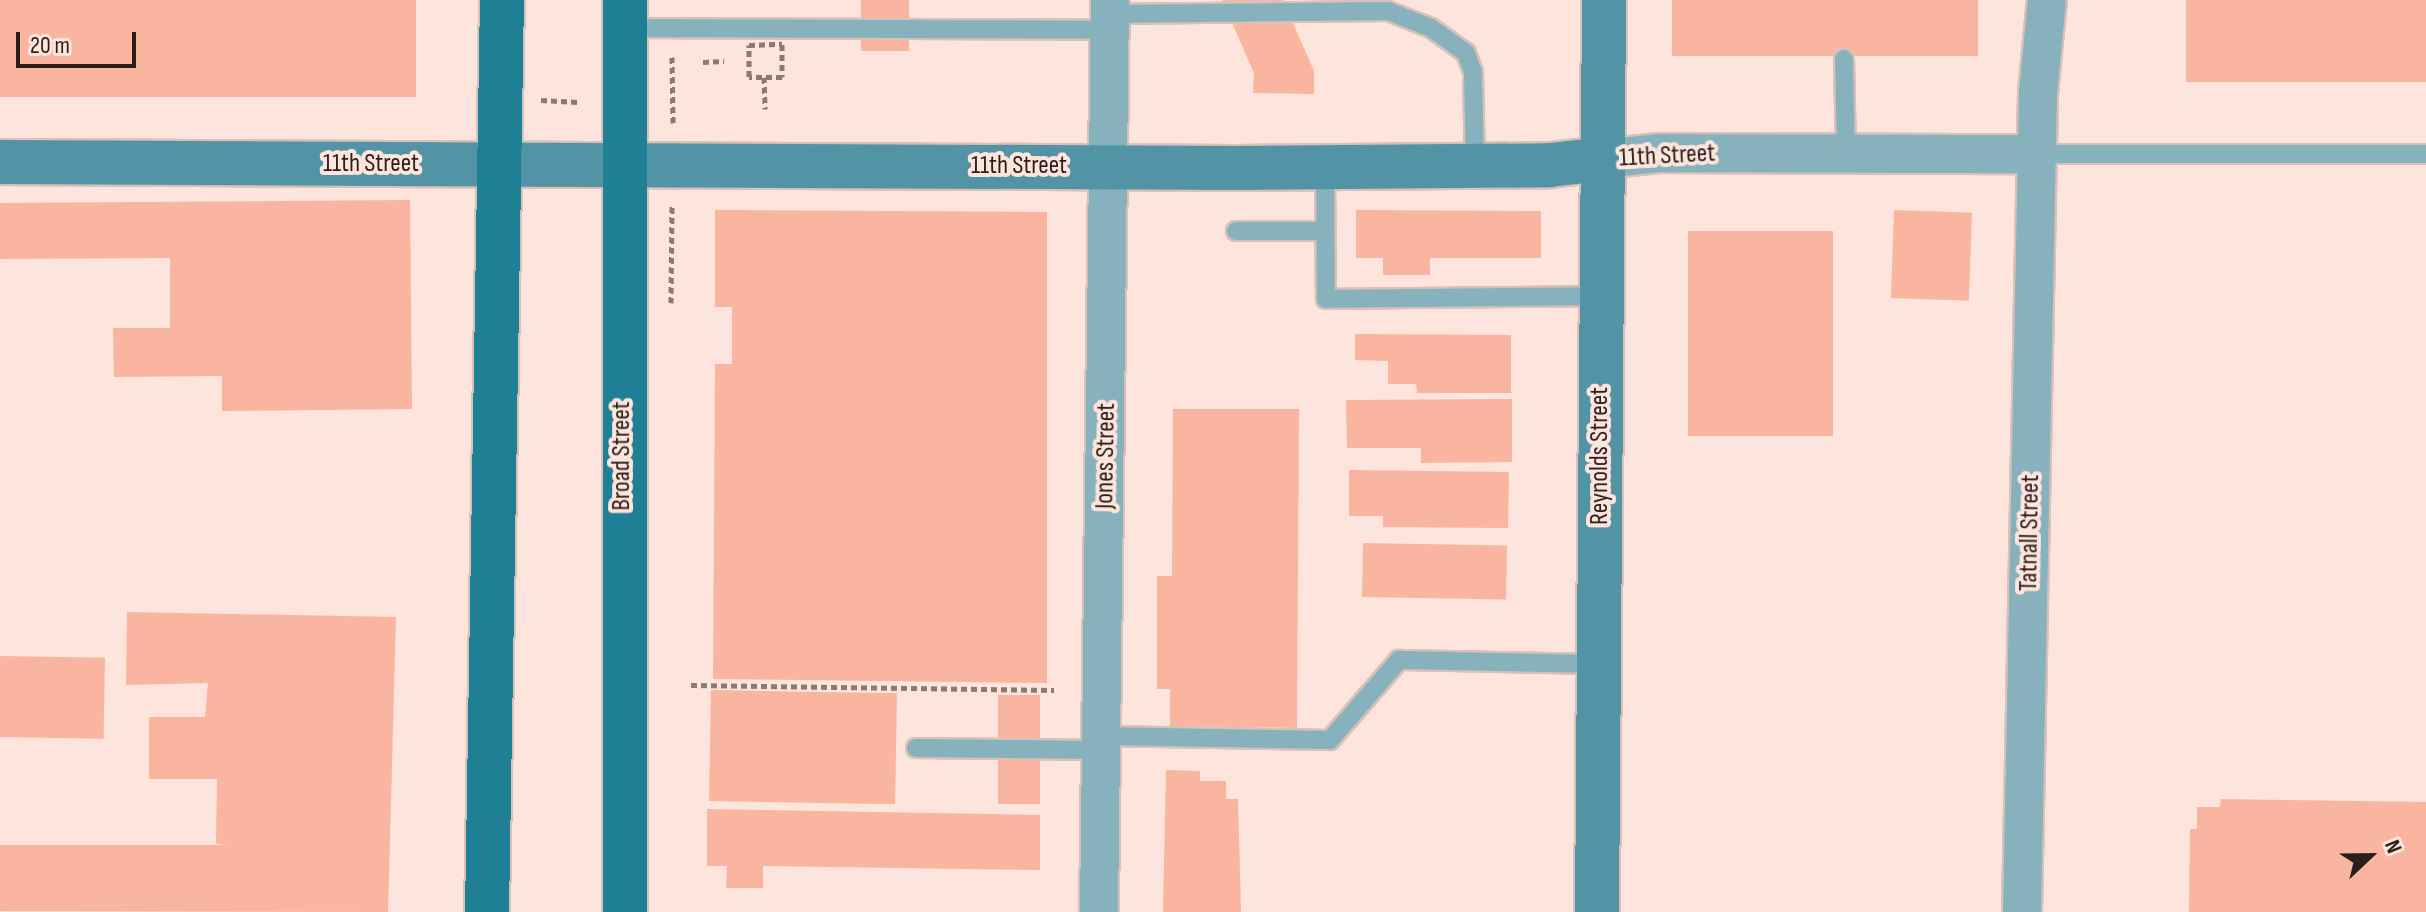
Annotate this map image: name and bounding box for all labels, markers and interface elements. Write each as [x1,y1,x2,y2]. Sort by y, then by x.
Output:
scale bar [20,16,140,66]
text: 20 m [30,31,70,60]
street label: 11th Street [1618,138,1716,174]
street label: 11th Street [323,148,419,180]
street label: 11th Street [971,150,1067,182]
street label: Reynolds Street [1584,387,1616,525]
street label: Broad Street [606,401,638,511]
street label: Jones Street [1089,403,1123,509]
street label: Tatnall Street [2013,474,2047,592]
north arrow [2330,816,2410,896]
text: N [2378,836,2407,857]

